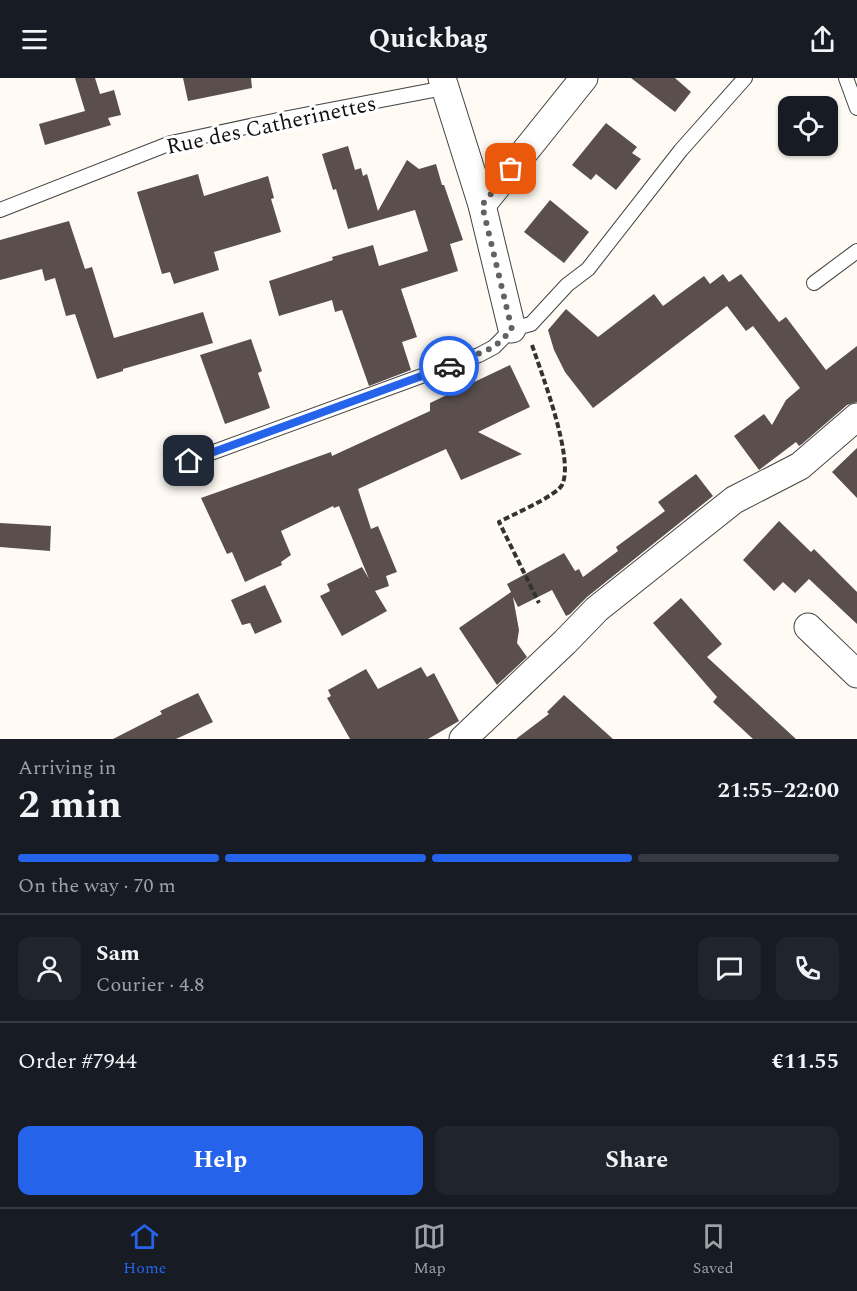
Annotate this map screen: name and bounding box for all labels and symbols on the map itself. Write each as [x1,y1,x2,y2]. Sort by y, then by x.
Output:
street label: Rue des Catherinettes [163,87,379,164]
pin [485,143,536,194]
courier [419,336,479,396]
pin [163,435,214,486]

